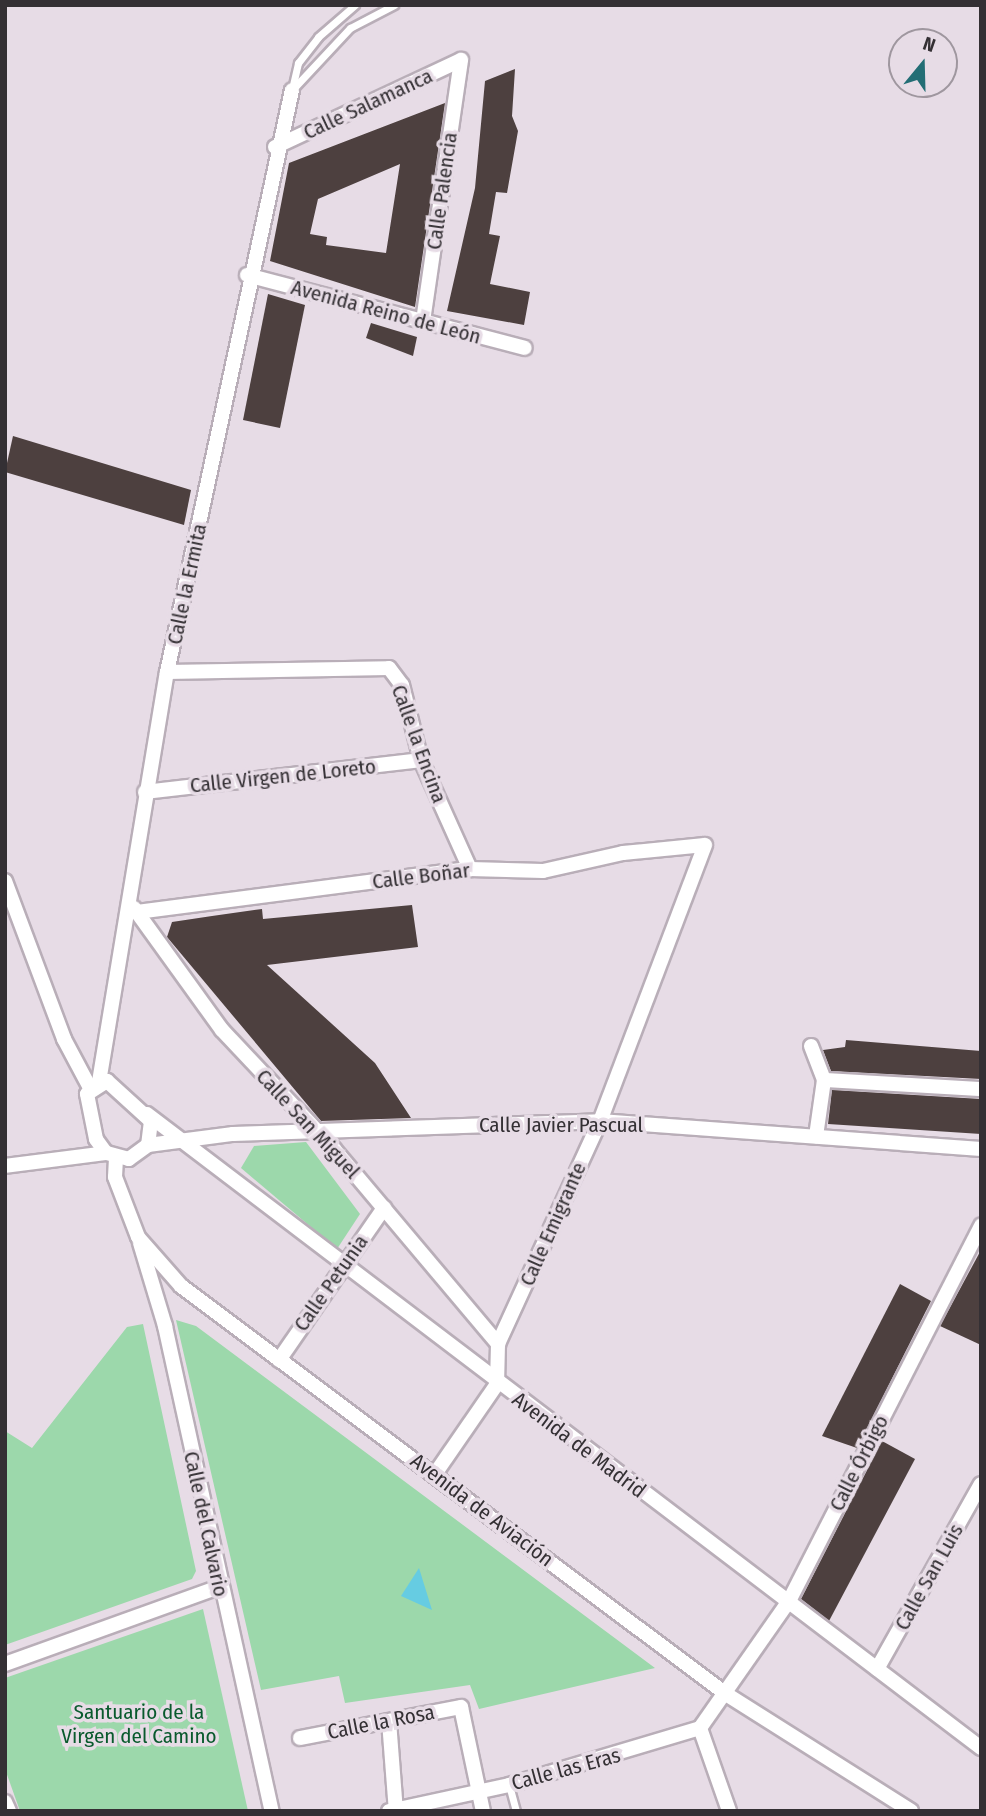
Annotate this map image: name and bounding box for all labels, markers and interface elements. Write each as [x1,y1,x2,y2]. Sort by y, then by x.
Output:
north arrow [888,28,958,98]
text: N [920,32,938,57]
street label: Calle Salamanca [299,63,437,145]
street label: Calle Palencia [421,131,463,251]
street label: Avenida Reino de León [288,275,484,349]
street label: Calle la Ermita [162,521,212,647]
street label: Calle la Encina [386,682,452,806]
street label: Calle Virgen de Loreto [189,754,377,798]
street label: Calle Boñar [371,858,471,894]
street label: Calle San Miguel [251,1064,365,1184]
street label: Calle Javier Pascual [479,1112,643,1138]
street label: Calle Emigrante [514,1158,592,1290]
street label: Calle Petunia [289,1230,373,1336]
street label: Avenida de Madrid [507,1387,651,1503]
street label: Calle Órbigo [824,1411,894,1515]
street label: Avenida de Aviación [406,1448,558,1572]
street label: Calle del Calvario [178,1449,234,1599]
street label: Calle San Luis [889,1519,969,1635]
park label: Santuario de la Virgen del Camino [61,1699,217,1749]
street label: Calle la Rosa [325,1699,437,1745]
street label: Calle las Eras [509,1742,623,1796]

